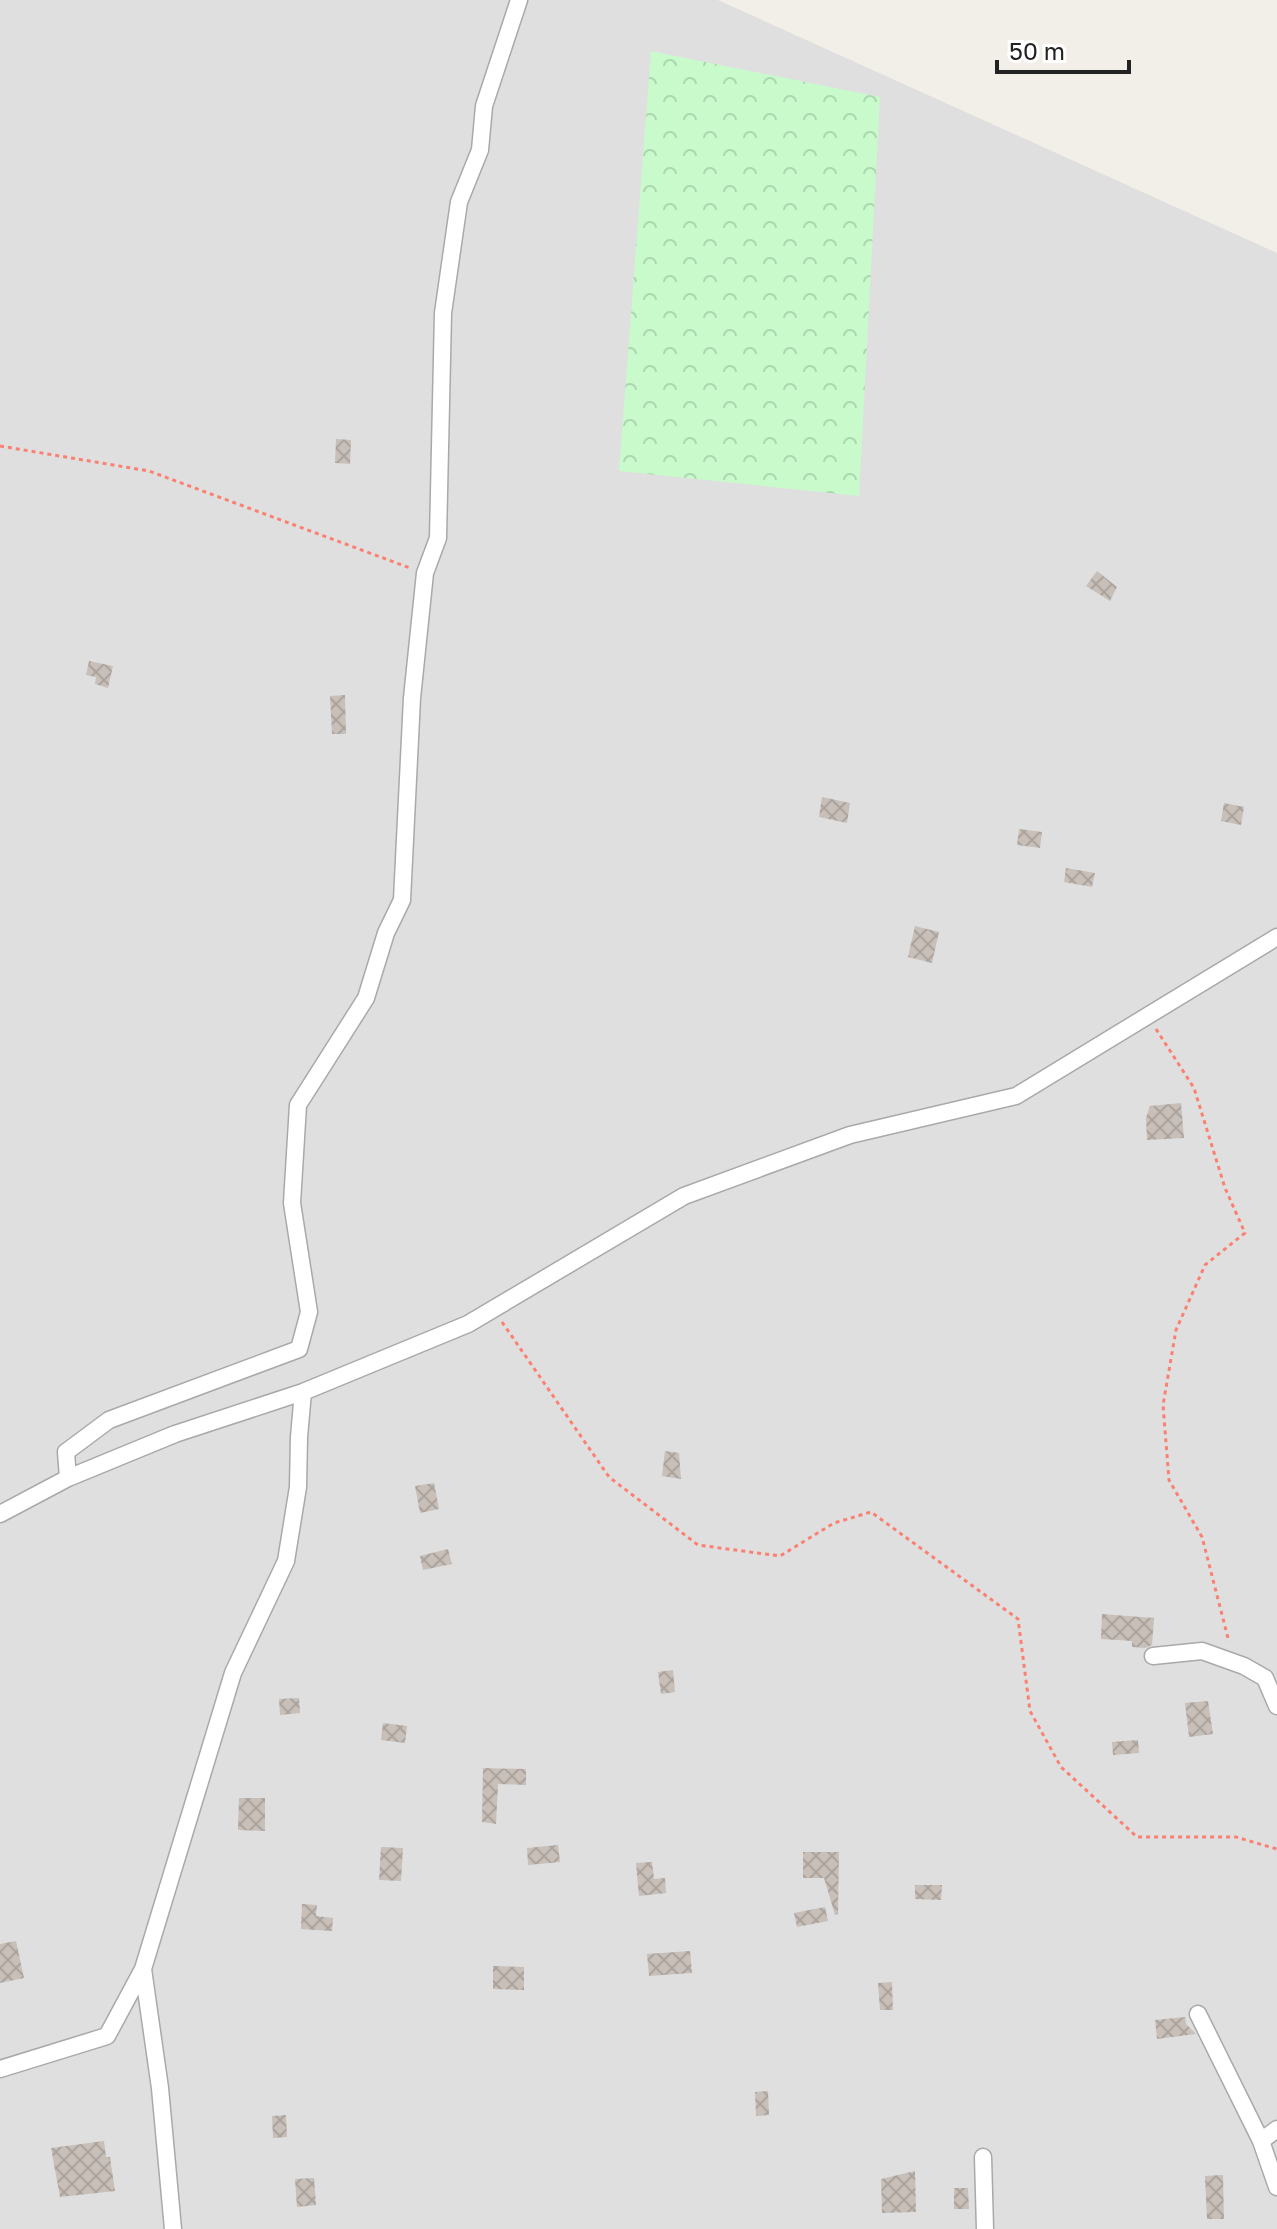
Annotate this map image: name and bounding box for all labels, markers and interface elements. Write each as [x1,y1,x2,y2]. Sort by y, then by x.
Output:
scale bar [997,24,1129,74]
text: 50 m [1009,36,1065,65]

